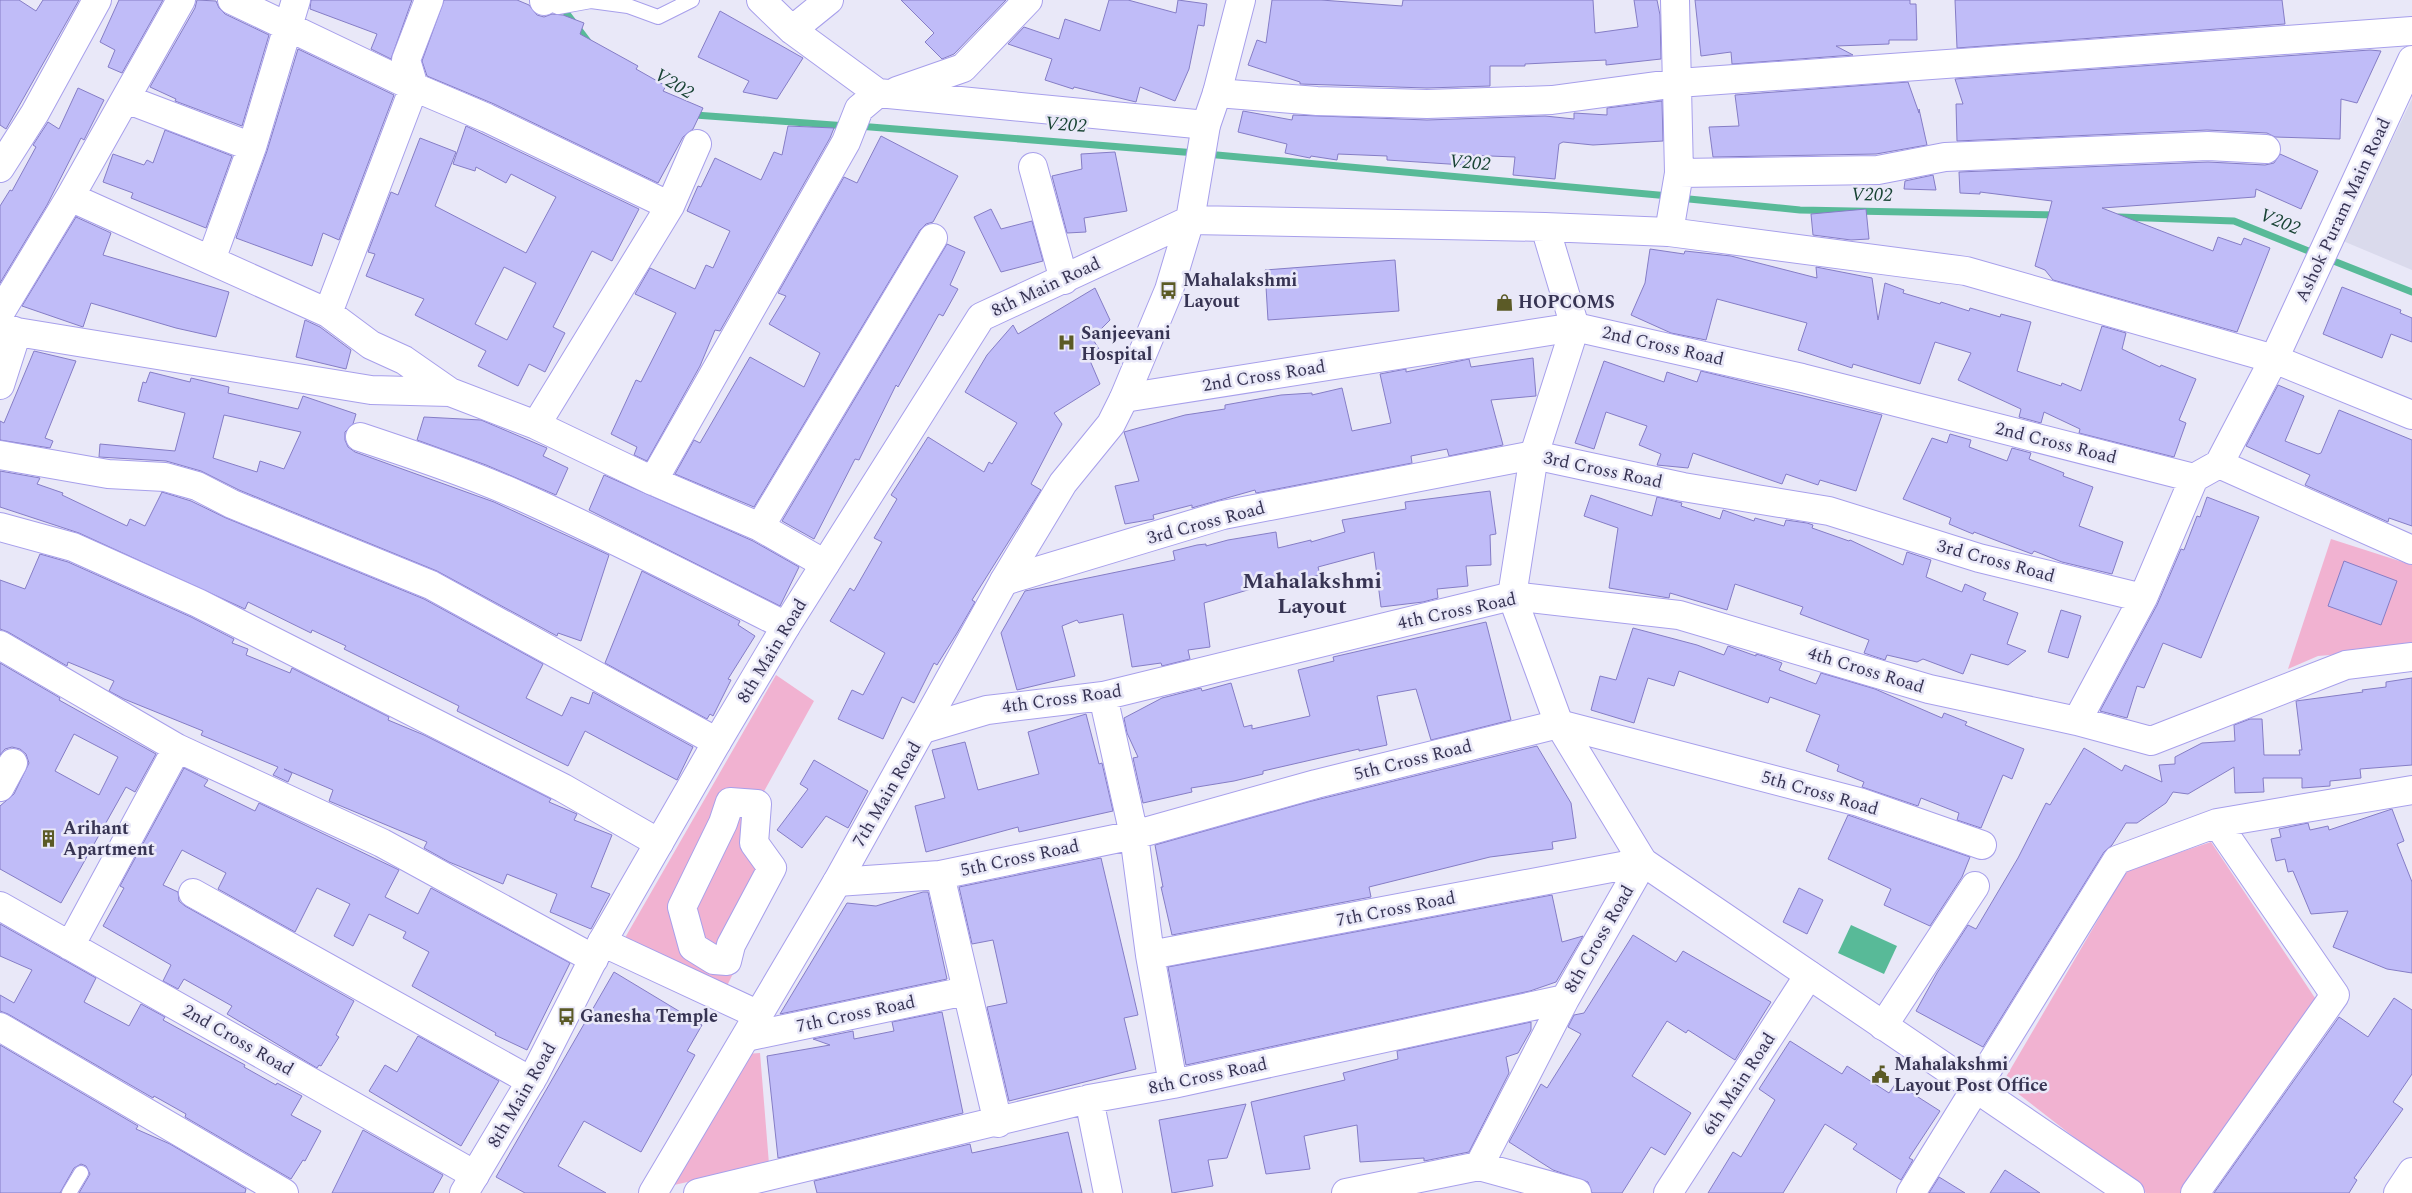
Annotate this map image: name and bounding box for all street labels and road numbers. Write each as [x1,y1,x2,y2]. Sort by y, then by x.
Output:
street label: Ashok Puram Main Road [2288,113,2398,307]
street label: 8th Main Road [987,250,1105,324]
street label: 2nd Cross Road [1599,319,1727,373]
street label: 2nd Cross Road [1200,353,1328,399]
street label: 2nd Cross Road [1992,415,2120,471]
street label: 3rd Cross Road [1541,444,1665,496]
street label: 3rd Cross Road [1144,494,1268,552]
street label: 3rd Cross Road [1934,532,2058,590]
street label: 4th Cross Road [1395,585,1519,637]
street label: 8th Main Road [730,594,814,708]
street label: 4th Cross Road [1804,639,1928,701]
street label: 4th Cross Road [1000,677,1124,721]
street label: 5th Cross Road [1351,732,1475,788]
street label: 7th Main Road [846,736,928,852]
street label: 5th Cross Road [1758,763,1882,823]
street label: 5th Cross Road [958,832,1082,884]
street label: 8th Cross Road [1557,880,1641,998]
street label: 7th Cross Road [1334,884,1458,934]
street label: 7th Cross Road [794,988,918,1040]
street label: 2nd Cross Road [177,997,299,1083]
street label: 6th Main Road [1696,1027,1782,1141]
street label: 8th Main Road [481,1037,563,1153]
street label: 8th Cross Road [1146,1050,1270,1102]

